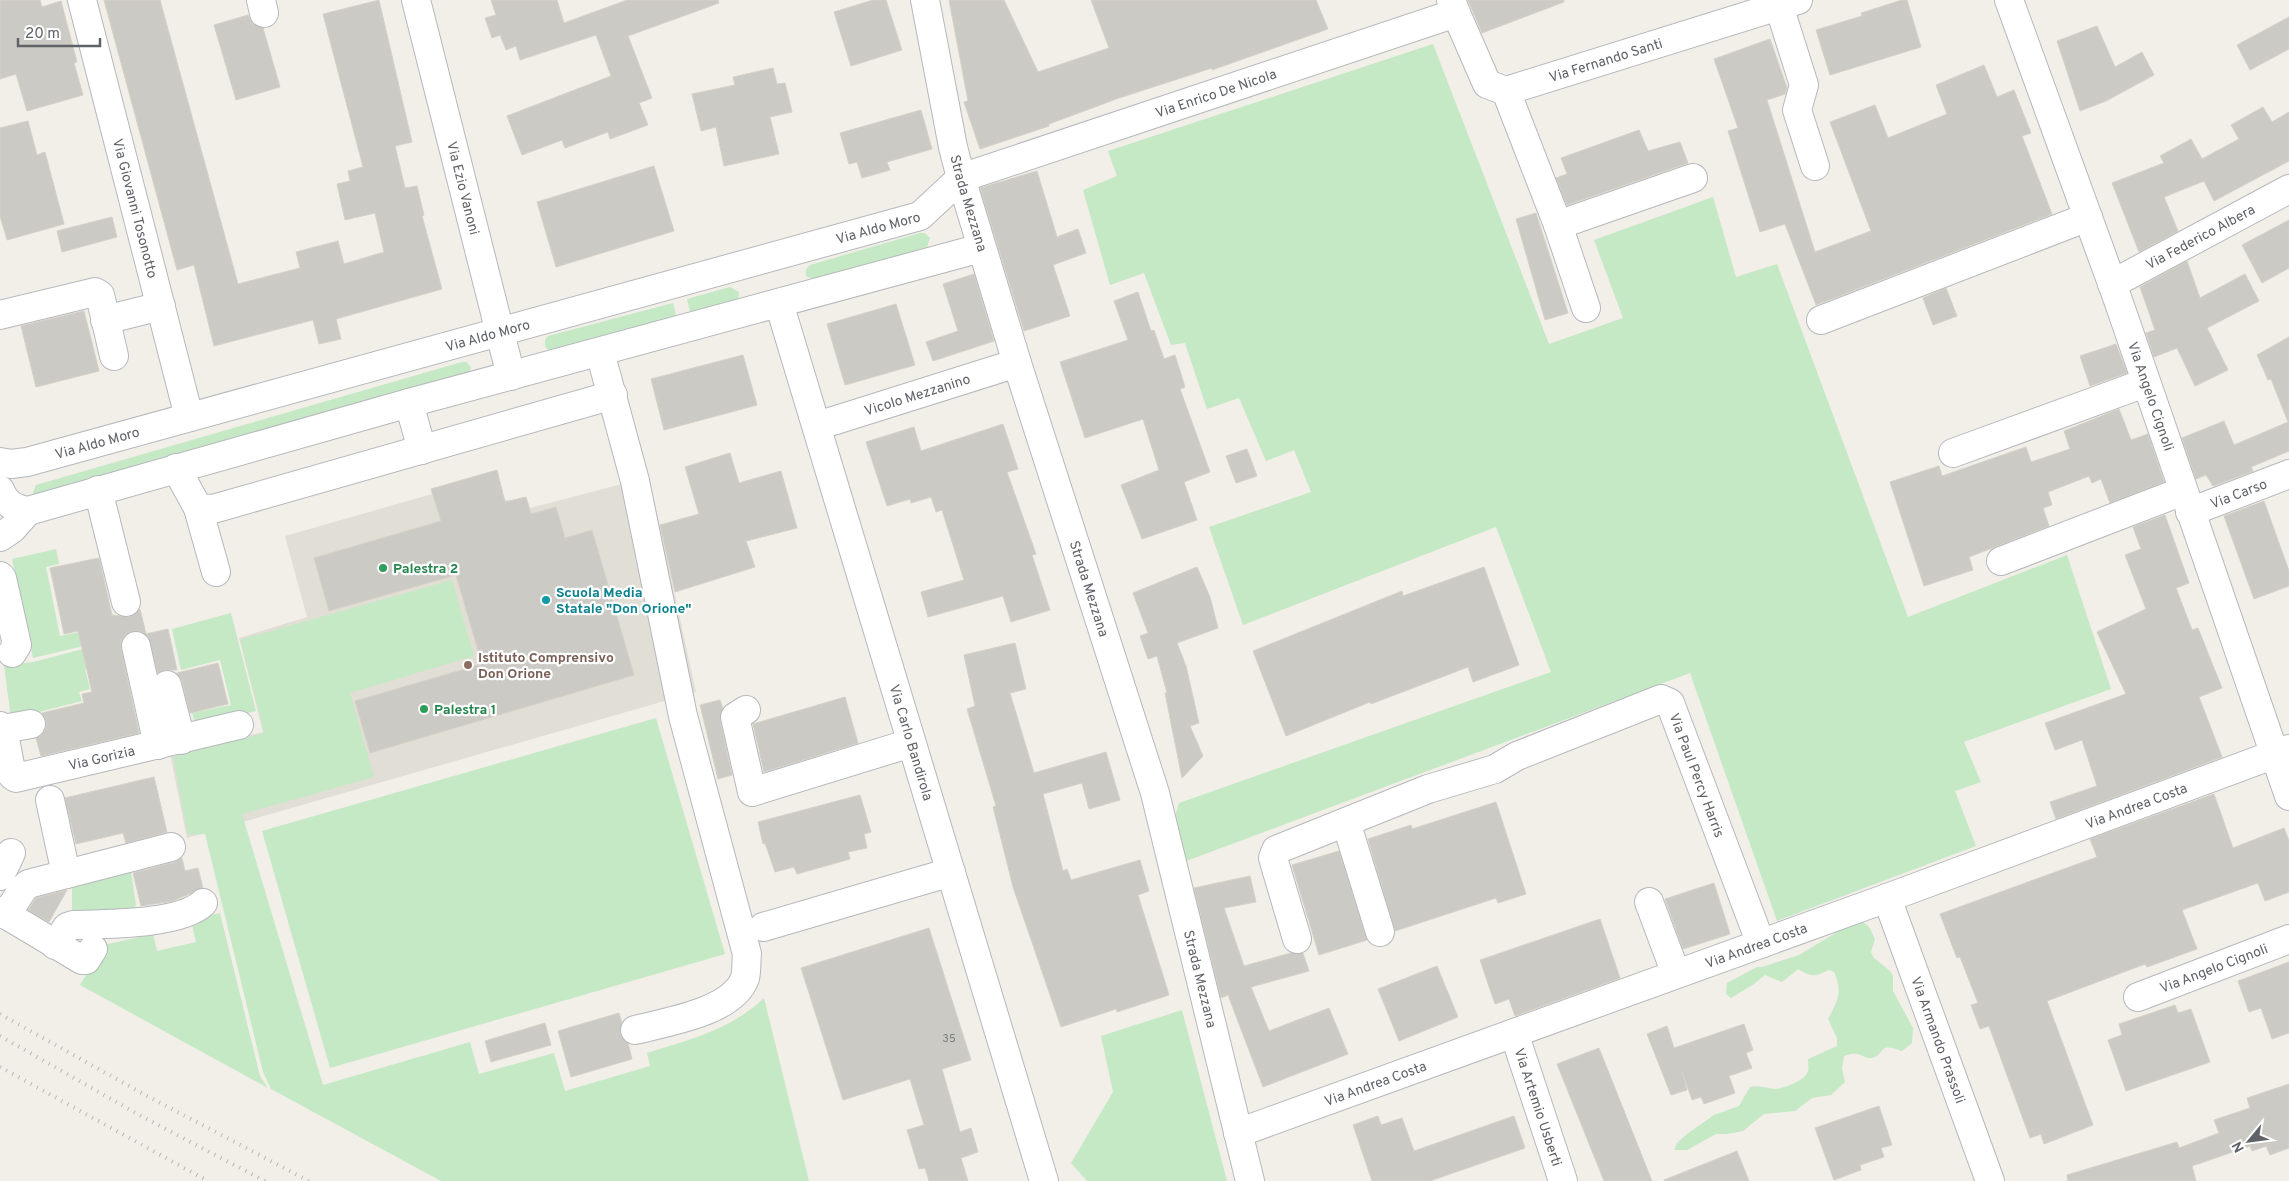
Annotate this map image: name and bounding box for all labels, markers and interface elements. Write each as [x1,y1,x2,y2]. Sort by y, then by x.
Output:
scale bar [18,15,100,47]
text: 20 m [25,25,60,44]
street label: Via Fernando Santi [1547,36,1665,87]
street label: Via Enrico De Nicola [1153,66,1279,123]
street label: Via Giovanni Tosonotto [108,137,160,280]
street label: Via Ezio Vanoni [442,140,482,237]
street label: Strada Mezzana [945,153,990,254]
street label: Via Federico Albera [2143,202,2258,274]
street label: Via Aldo Moro [834,209,923,249]
street label: Via Aldo Moro [444,317,532,356]
street label: Via Angelo Cignoli [2123,340,2176,454]
street label: Vicolo Mezzanino [862,371,973,421]
street label: Via Aldo Moro [53,424,142,464]
street label: Via Carso [2208,476,2270,513]
street label: Strada Mezzana [1065,539,1111,639]
place label: Palestra 2 [393,561,458,578]
marker: Palestra 2 [377,562,389,574]
place label: Scuola Media Statale "Don Orione" [556,585,692,618]
marker: Scuola Media Statale "Don Orione" [540,594,552,606]
place label: Istituto Comprensivo Don Orione [478,650,614,683]
marker: Istituto Comprensivo Don Orione [462,659,474,671]
street label: Via Carlo Bandirola [885,683,936,803]
place label: Palestra 1 [434,702,496,719]
marker: Palestra 1 [418,703,430,715]
street label: Via Paul Percy Harris [1665,711,1727,840]
street label: Via Gorizia [67,743,137,775]
street label: Via Andrea Costa [2083,780,2190,834]
street label: Via Andrea Costa [1703,921,1810,973]
street label: Strada Mezzana [1179,929,1219,1030]
street label: Via Angelo Cignoli [2158,941,2271,998]
street label: Via Armando Prassoli [1906,975,1968,1106]
house number: 35 [942,1032,956,1046]
street label: Via Artemio Usberti [1510,1046,1565,1169]
street label: Via Andrea Costa [1322,1058,1429,1111]
north arrow [2224,1116,2274,1166]
text: N [2229,1138,2249,1155]

